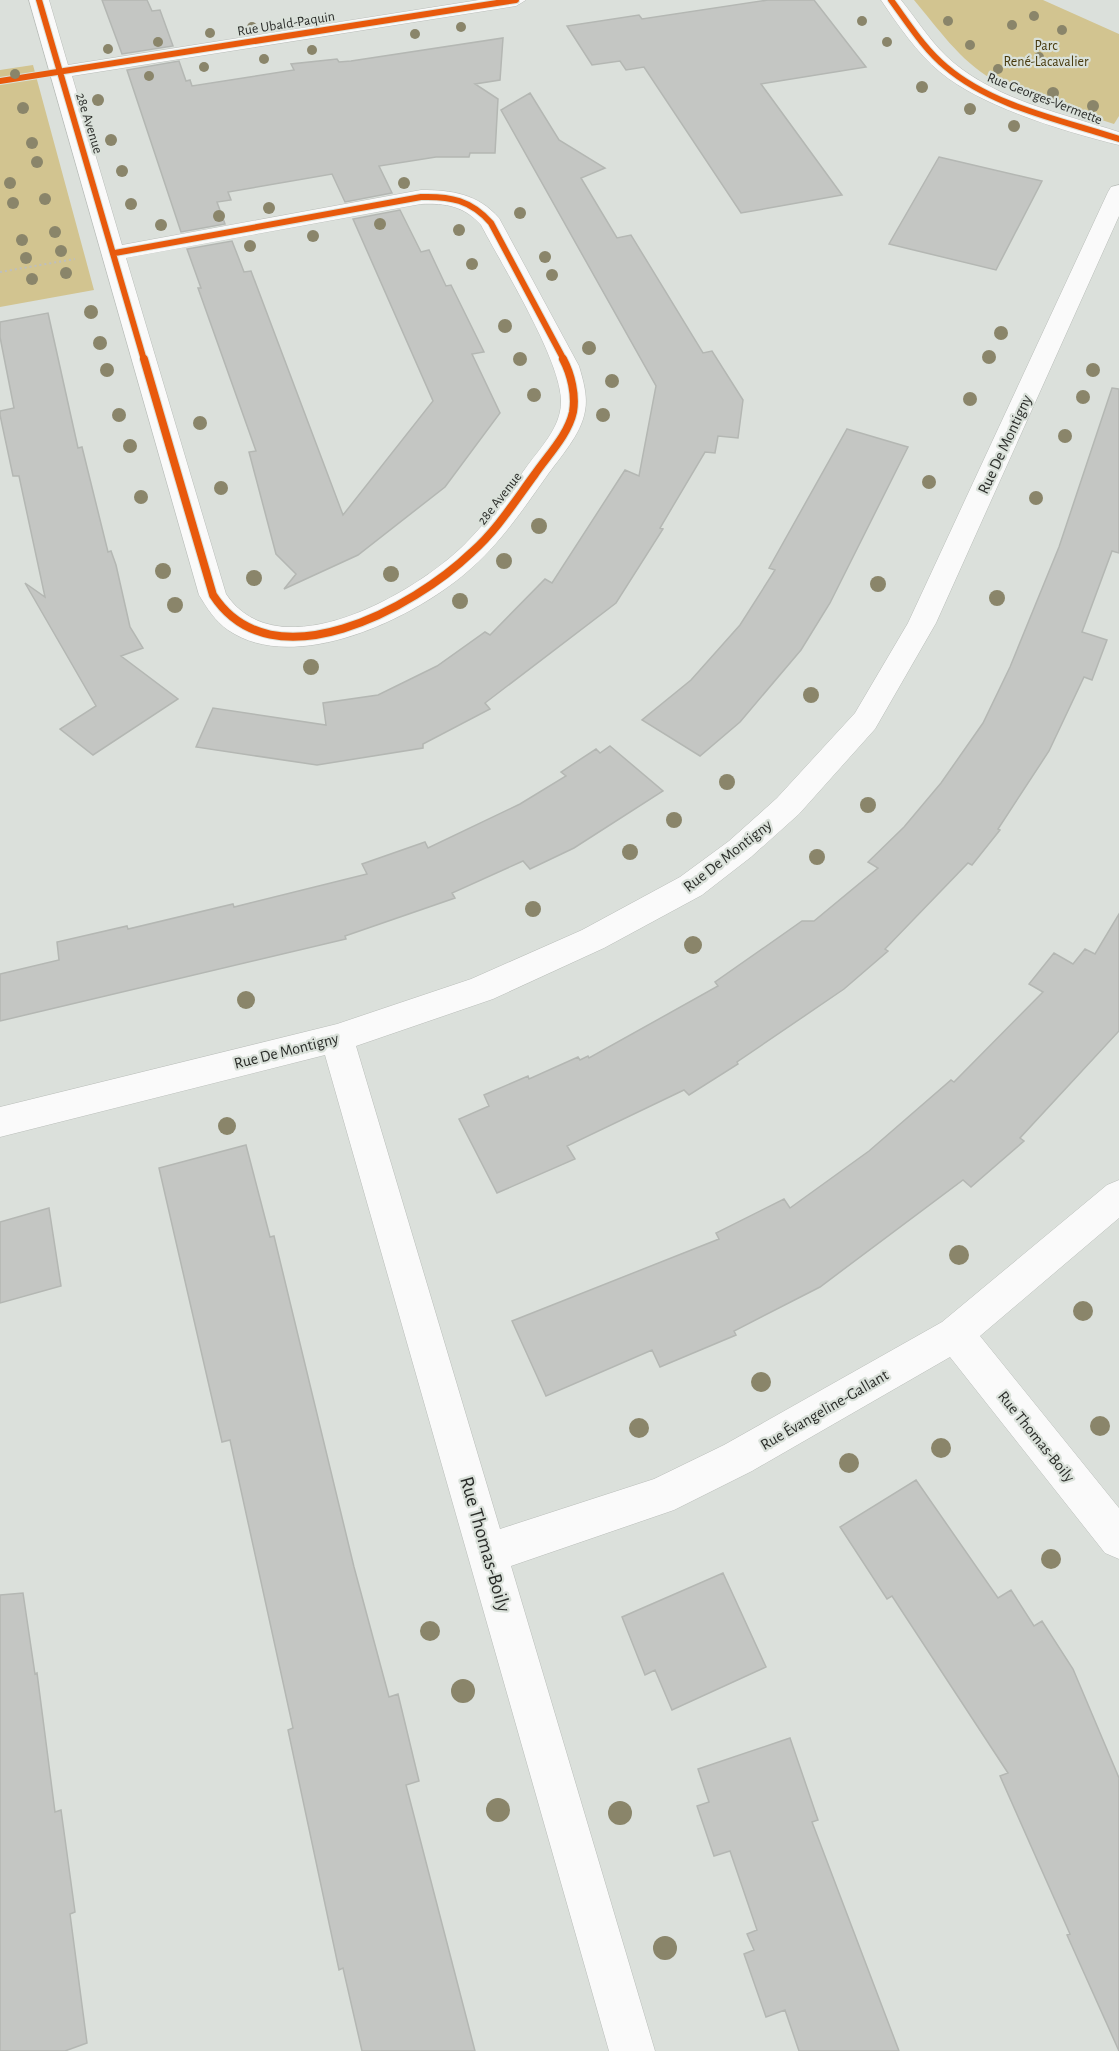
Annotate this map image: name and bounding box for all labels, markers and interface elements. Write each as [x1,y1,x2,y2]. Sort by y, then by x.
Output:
street label: Rue Ubald-Paquin [236,9,336,39]
park label: Parc René-Lacavalier [1003,39,1089,69]
street label: Rue Georges-Vermette [985,71,1104,127]
street label: 28e Avenue [73,91,105,155]
street label: Rue De Montigny [975,392,1036,497]
street label: 28e Avenue [475,470,525,528]
street label: Rue De Montigny [681,816,775,896]
street label: Rue De Montigny [232,1030,340,1073]
street label: Rue Évangeline-Gallant [757,1365,891,1453]
street label: Rue Thomas-Boily [994,1388,1078,1486]
street label: Rue Thomas-Boily [456,1474,514,1615]

